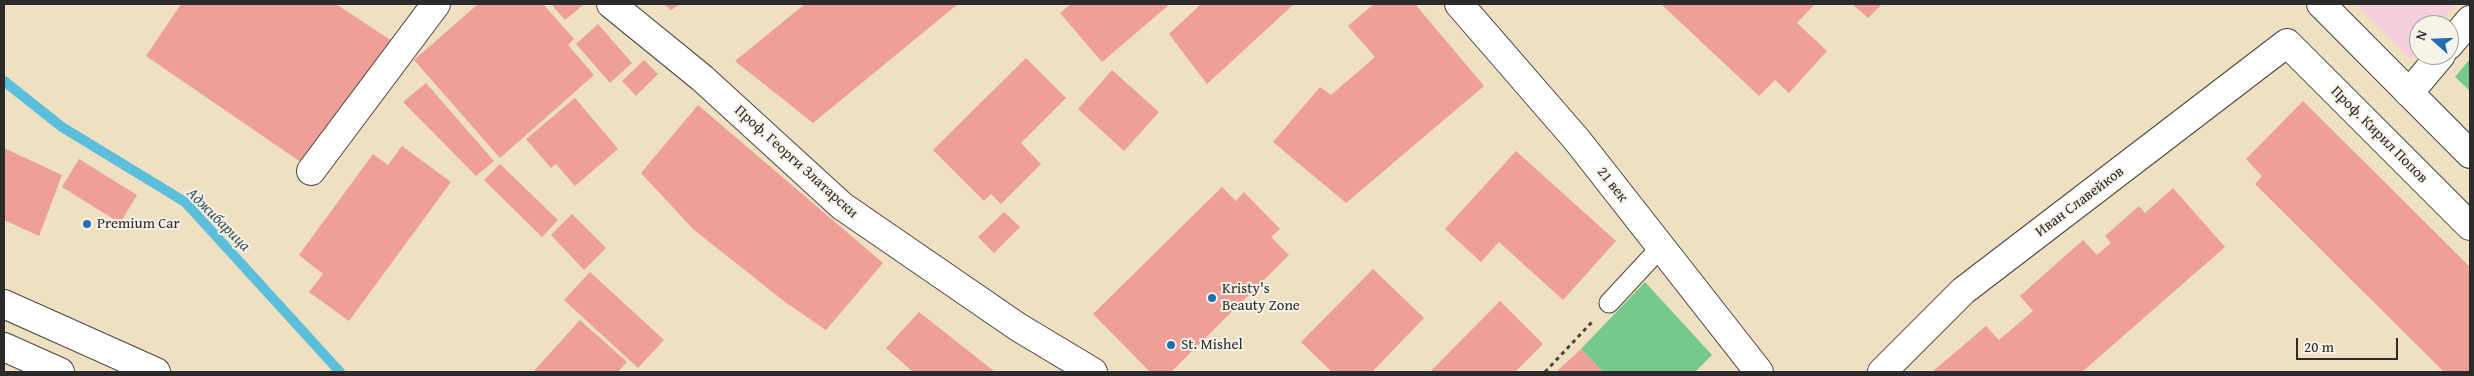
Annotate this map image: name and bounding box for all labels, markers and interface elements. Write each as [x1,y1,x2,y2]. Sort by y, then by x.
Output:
north arrow [2409,15,2459,65]
text: N [2410,27,2432,43]
street label: Проф. Кирил Попов [2327,83,2431,187]
street label: Проф. Георги Златарски [730,102,862,222]
street label: Иван Славейков [2032,163,2128,241]
street label: 21 век [1593,164,1631,206]
water label: Аджибарица [182,184,254,256]
place label: Premium Car [97,215,180,233]
marker: Premium Car [81,218,93,230]
place label: Kristy's Beauty Zone [1222,280,1300,315]
marker: Kristy's Beauty Zone [1206,292,1218,304]
scale bar [2299,328,2402,360]
place label: St. Mishel [1181,336,1243,354]
text: 20 m [2304,336,2334,357]
marker: St. Mishel [1165,339,1177,351]

